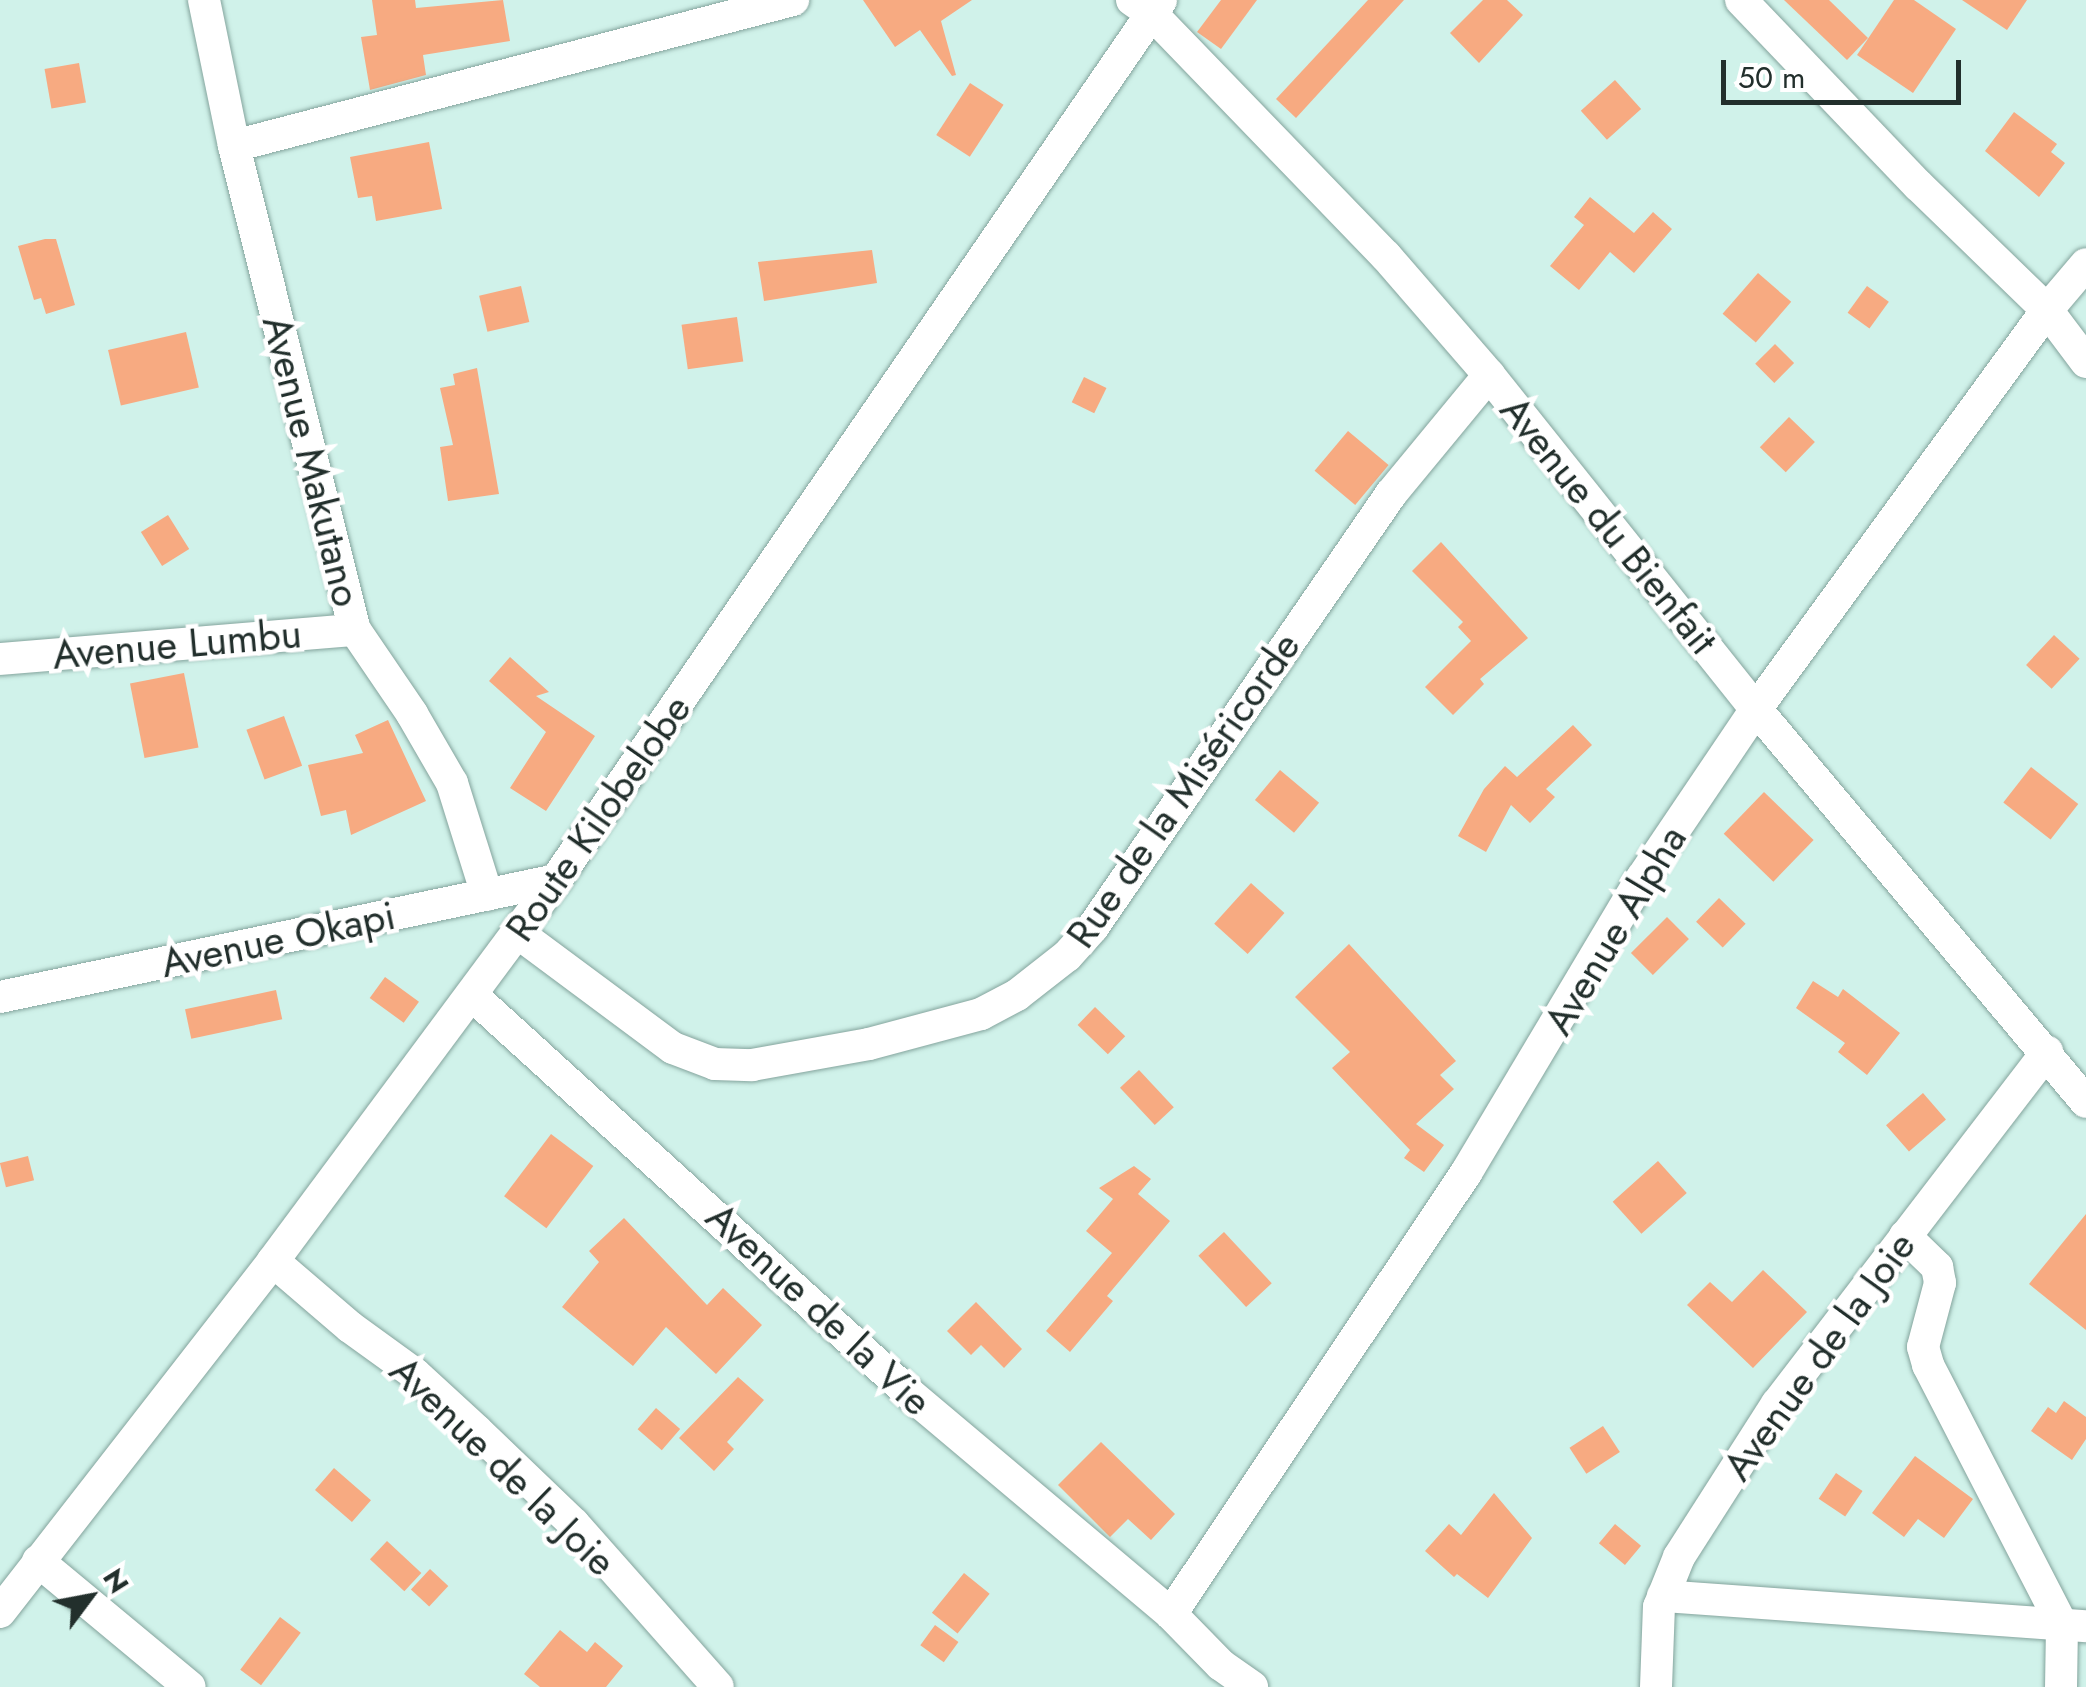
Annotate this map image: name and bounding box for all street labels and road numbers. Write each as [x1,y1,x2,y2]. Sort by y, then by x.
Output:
street label: Avenue Makutano [253,311,371,611]
street label: Avenue du Bienfait [1490,387,1728,663]
street label: Avenue Lumbu [50,609,304,679]
street label: Rue de la Miséricorde [1056,623,1310,957]
street label: Route Kilobelobe [495,686,701,950]
street label: Avenue Alpha [1534,817,1696,1043]
street label: Avenue Okapi [156,891,400,987]
street label: Avenue de la Vie [697,1193,941,1425]
street label: Avenue de la Joie [1713,1223,1925,1489]
street label: Avenue de la Joie [380,1346,626,1586]

